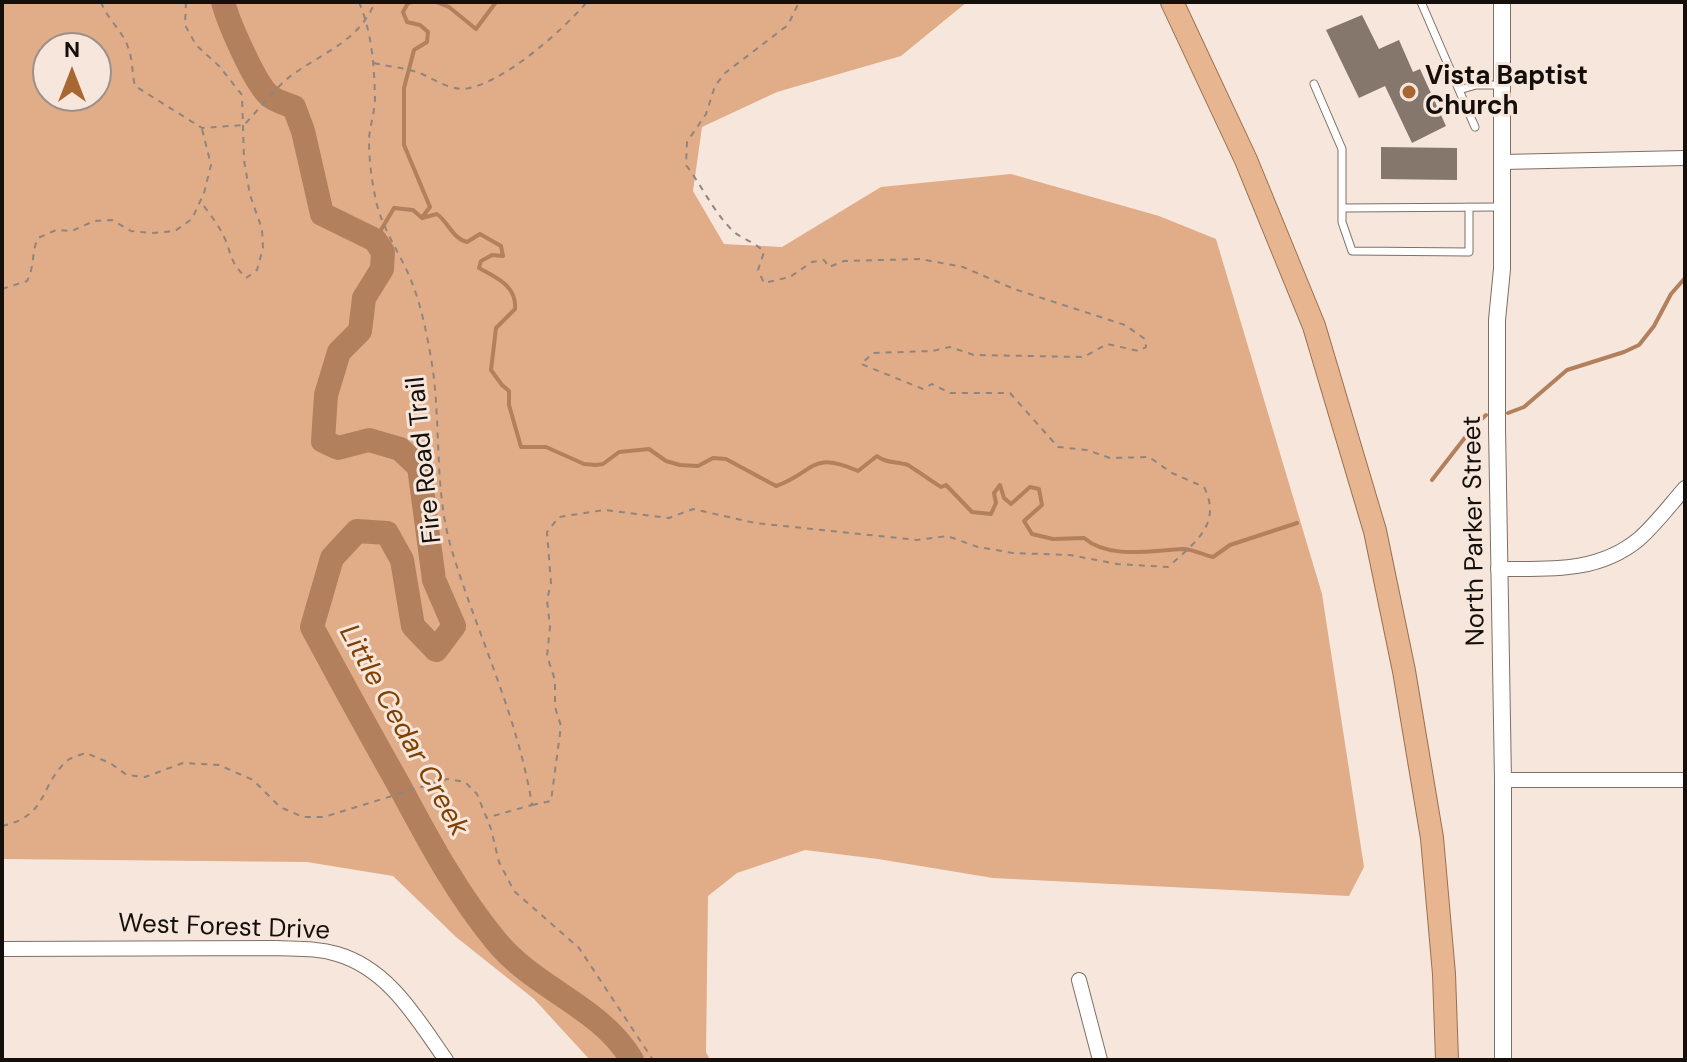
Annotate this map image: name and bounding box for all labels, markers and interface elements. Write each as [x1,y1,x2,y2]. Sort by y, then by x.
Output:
north arrow [32,32,112,112]
text: N [64,35,80,64]
place label: Vista Baptist Church [1425,61,1588,122]
marker: Vista Baptist Church [1400,83,1418,101]
street label: Fire Road Trail [401,375,449,545]
street label: North Parker Street [1457,416,1493,646]
water label: Little Cedar Creek [331,619,475,843]
street label: West Forest Drive [118,909,330,947]

